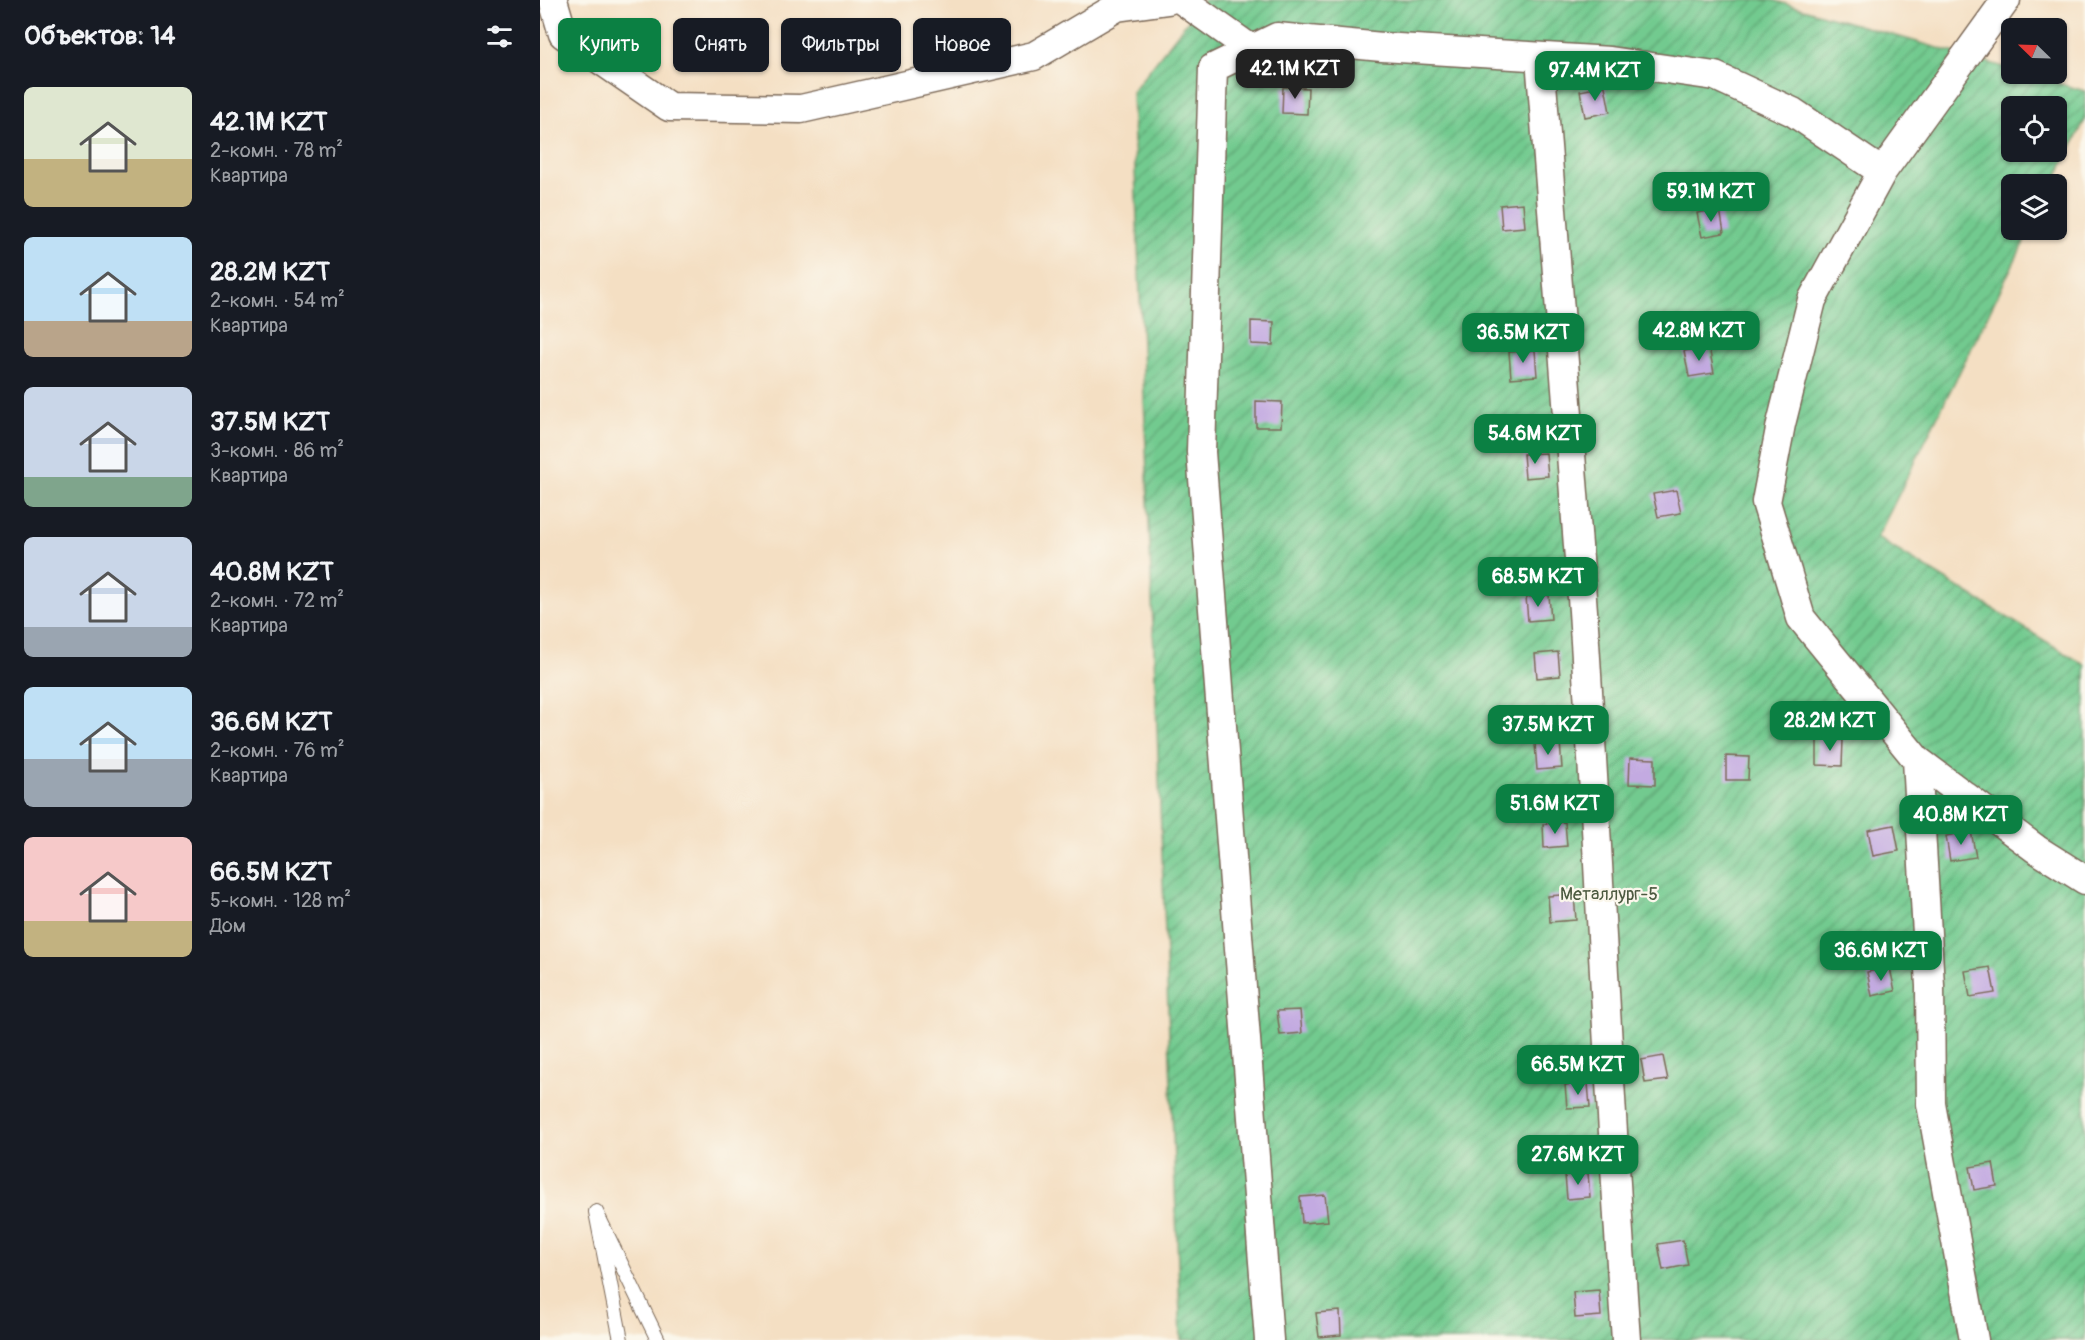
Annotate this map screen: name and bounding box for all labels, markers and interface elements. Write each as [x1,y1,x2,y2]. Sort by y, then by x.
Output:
chip: Купить [558,18,661,72]
chip: Снять [673,18,769,72]
chip: Фильтры [781,18,901,72]
chip: Новое [913,18,1011,72]
north arrow [2001,18,2067,84]
map controls [2001,18,2067,240]
text: Объектов: 14 [24,20,175,52]
icon: filters [483,20,516,53]
pin: 42.1M KZT [1226,49,1364,100]
pin: 97.4M KZT [1526,51,1664,102]
text: 42.1M KZT [1250,56,1340,81]
text: 97.4M KZT [1549,58,1641,83]
button: locate [2001,96,2067,162]
text: 42.1M KZT [210,106,328,138]
icon: home [72,111,144,183]
text: 2-комн. · 78 m² [210,138,343,163]
text: Квартира [210,163,288,188]
pin: 59.1M KZT [1642,172,1780,223]
button: layers [2001,174,2067,240]
text: 59.1M KZT [1667,179,1755,204]
text: 28.2M KZT [210,256,330,288]
icon: home [72,261,144,333]
text: 2-комн. · 54 m² [210,288,345,313]
pin: 42.8M KZT [1630,311,1768,362]
text: Квартира [210,313,288,338]
pin: 36.5M KZT [1454,313,1592,364]
text: 42.8M KZT [1653,318,1745,343]
text: 36.5M KZT [1476,320,1570,345]
text: 37.5M KZT [210,406,330,438]
icon: home [72,411,144,483]
pin: 54.6M KZT [1466,414,1604,465]
text: 54.6M KZT [1488,421,1582,446]
text: 3-комн. · 86 m² [210,438,344,463]
text: Квартира [210,463,288,488]
text: 40.8M KZT [210,556,334,588]
pin: 68.5M KZT [1469,557,1607,608]
icon: home [72,561,144,633]
text: 68.5M KZT [1492,564,1584,589]
text: 2-комн. · 72 m² [210,588,344,613]
text: Квартира [210,613,288,638]
pin: 28.2M KZT [1761,701,1899,752]
pin: 37.5M KZT [1479,705,1617,756]
text: 36.6M KZT [210,706,333,738]
text: 28.2M KZT [1784,708,1876,733]
icon: home [72,711,144,783]
text: 37.5M KZT [1502,712,1594,737]
text: 2-комн. · 76 m² [210,738,345,763]
text: Квартира [210,763,288,788]
pin: 51.6M KZT [1486,784,1624,835]
text: 51.6M KZT [1510,791,1600,816]
pin: 40.8M KZT [1892,795,2030,846]
text: 40.8M KZT [1913,802,2009,827]
text: 66.5M KZT [210,856,332,888]
icon: home [72,861,144,933]
park label: Металлург-5 [1560,883,1658,906]
text: 5-комн. · 128 m² [210,888,351,913]
text: Дом [210,913,246,938]
pin: 36.6M KZT [1812,931,1950,982]
text: 36.6M KZT [1834,938,1928,963]
pin: 66.5M KZT [1509,1045,1647,1096]
text: 66.5M KZT [1531,1052,1625,1077]
pin: 27.6M KZT [1509,1135,1647,1186]
text: 27.6M KZT [1531,1142,1625,1167]

